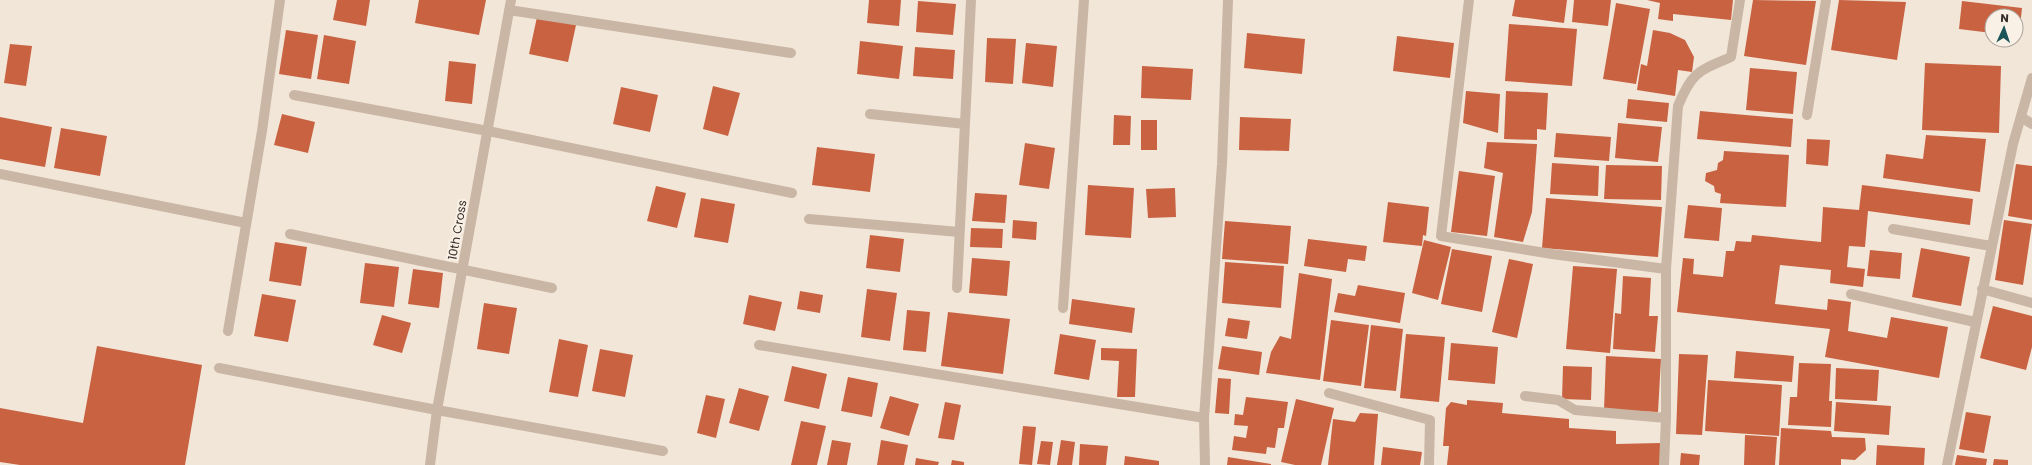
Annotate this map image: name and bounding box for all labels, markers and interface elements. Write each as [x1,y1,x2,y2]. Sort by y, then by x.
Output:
north arrow [1984,8,2024,48]
text: N [2000,10,2009,26]
street label: 10th Cross [443,199,471,261]

